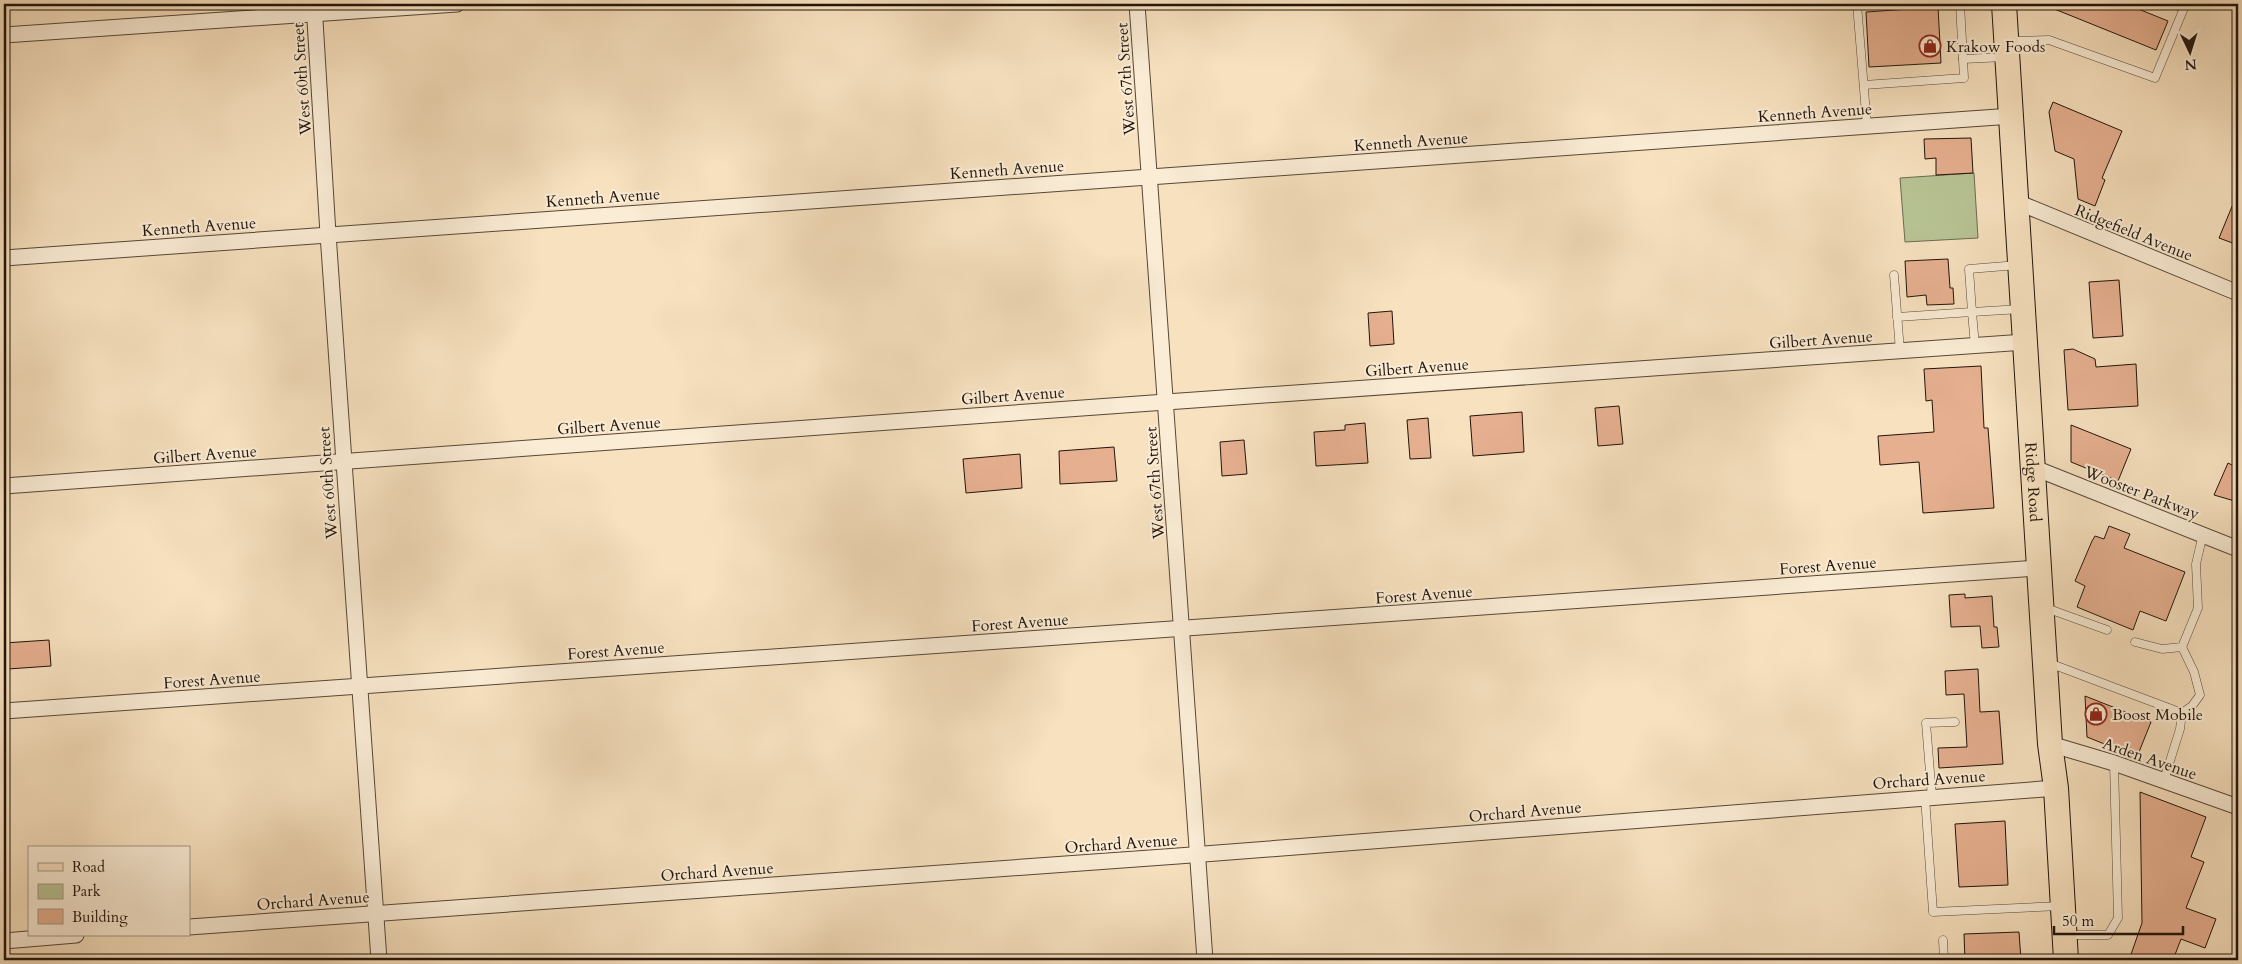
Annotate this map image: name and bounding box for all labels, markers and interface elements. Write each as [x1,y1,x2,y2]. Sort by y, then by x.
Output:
street label: West 60th Street [287,22,317,137]
street label: West 67th Street [1111,22,1141,137]
north arrow [2164,28,2214,78]
shop icon: Krakow Foods [1918,34,1942,58]
place label: Krakow Foods [1946,36,2045,58]
text: N [2184,55,2198,74]
street label: Kenneth Avenue [1757,98,1873,128]
street label: Kenneth Avenue [1353,127,1469,157]
street label: Kenneth Avenue [949,155,1065,185]
street label: Kenneth Avenue [545,183,661,213]
street label: Ridgefield Avenue [2071,199,2196,267]
street label: Kenneth Avenue [141,212,257,242]
street label: Gilbert Avenue [1768,325,1874,355]
street label: Gilbert Avenue [1364,353,1470,383]
street label: Gilbert Avenue [960,381,1066,411]
street label: Gilbert Avenue [556,411,662,441]
street label: West 60th Street [313,426,343,541]
street label: West 67th Street [1140,426,1170,541]
street label: Gilbert Avenue [152,440,258,470]
street label: Ridge Road [2019,442,2046,523]
street label: Wooster Parkway [2080,460,2203,525]
street label: Forest Avenue [1779,552,1877,580]
street label: Forest Avenue [1375,581,1473,609]
street label: Forest Avenue [971,609,1069,637]
street label: Forest Avenue [567,637,665,665]
street label: Forest Avenue [163,666,261,694]
shop icon: Boost Mobile [2084,702,2108,726]
place label: Boost Mobile [2112,704,2203,726]
street label: Arden Avenue [2100,733,2200,785]
street label: Orchard Avenue [1872,765,1986,795]
street label: Orchard Avenue [1468,796,1582,828]
street label: Orchard Avenue [1064,829,1178,859]
legend [28,846,190,936]
text: Road [72,857,105,877]
street label: Orchard Avenue [660,857,774,887]
text: Park [72,881,101,901]
street label: Orchard Avenue [256,886,370,916]
scale bar [2054,904,2183,936]
text: Building [72,907,128,927]
text: 50 m [2062,911,2094,931]

